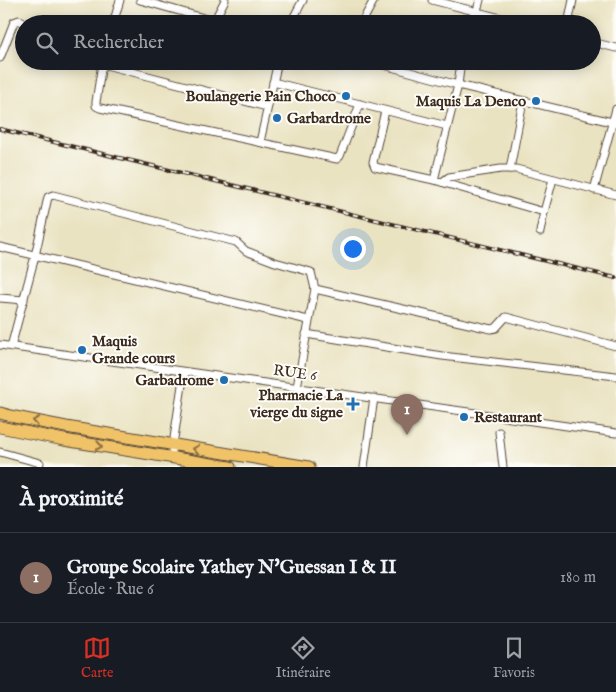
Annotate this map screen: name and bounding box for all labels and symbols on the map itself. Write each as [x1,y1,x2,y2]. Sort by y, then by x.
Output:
place label: Boulangerie Pain Choco [185,87,336,106]
marker: Boulangerie Pain Choco [340,90,352,102]
place label: Maquis La Denco [416,92,526,111]
marker: Maquis La Denco [530,95,542,107]
place label: Garbardrome [287,109,371,128]
marker: Garbardrome [271,112,283,124]
your location [340,236,366,262]
place label: Maquis Grande cours [92,332,176,368]
marker: Maquis Grande cours [76,344,88,356]
street label: RUE 6 [272,361,319,386]
place label: Garbadrome [136,371,214,390]
marker: Garbadrome [218,374,230,386]
place label: Pharmacie La vierge du signe [249,386,344,422]
pin: 1 [391,394,423,435]
marker: Pharmacie La vierge du signe [347,398,359,410]
place label: Restaurant [474,408,543,427]
marker: Restaurant [458,411,470,423]
one-way arrow [32,417,40,427]
one-way arrow [95,440,104,450]
one-way arrow [192,444,201,454]

